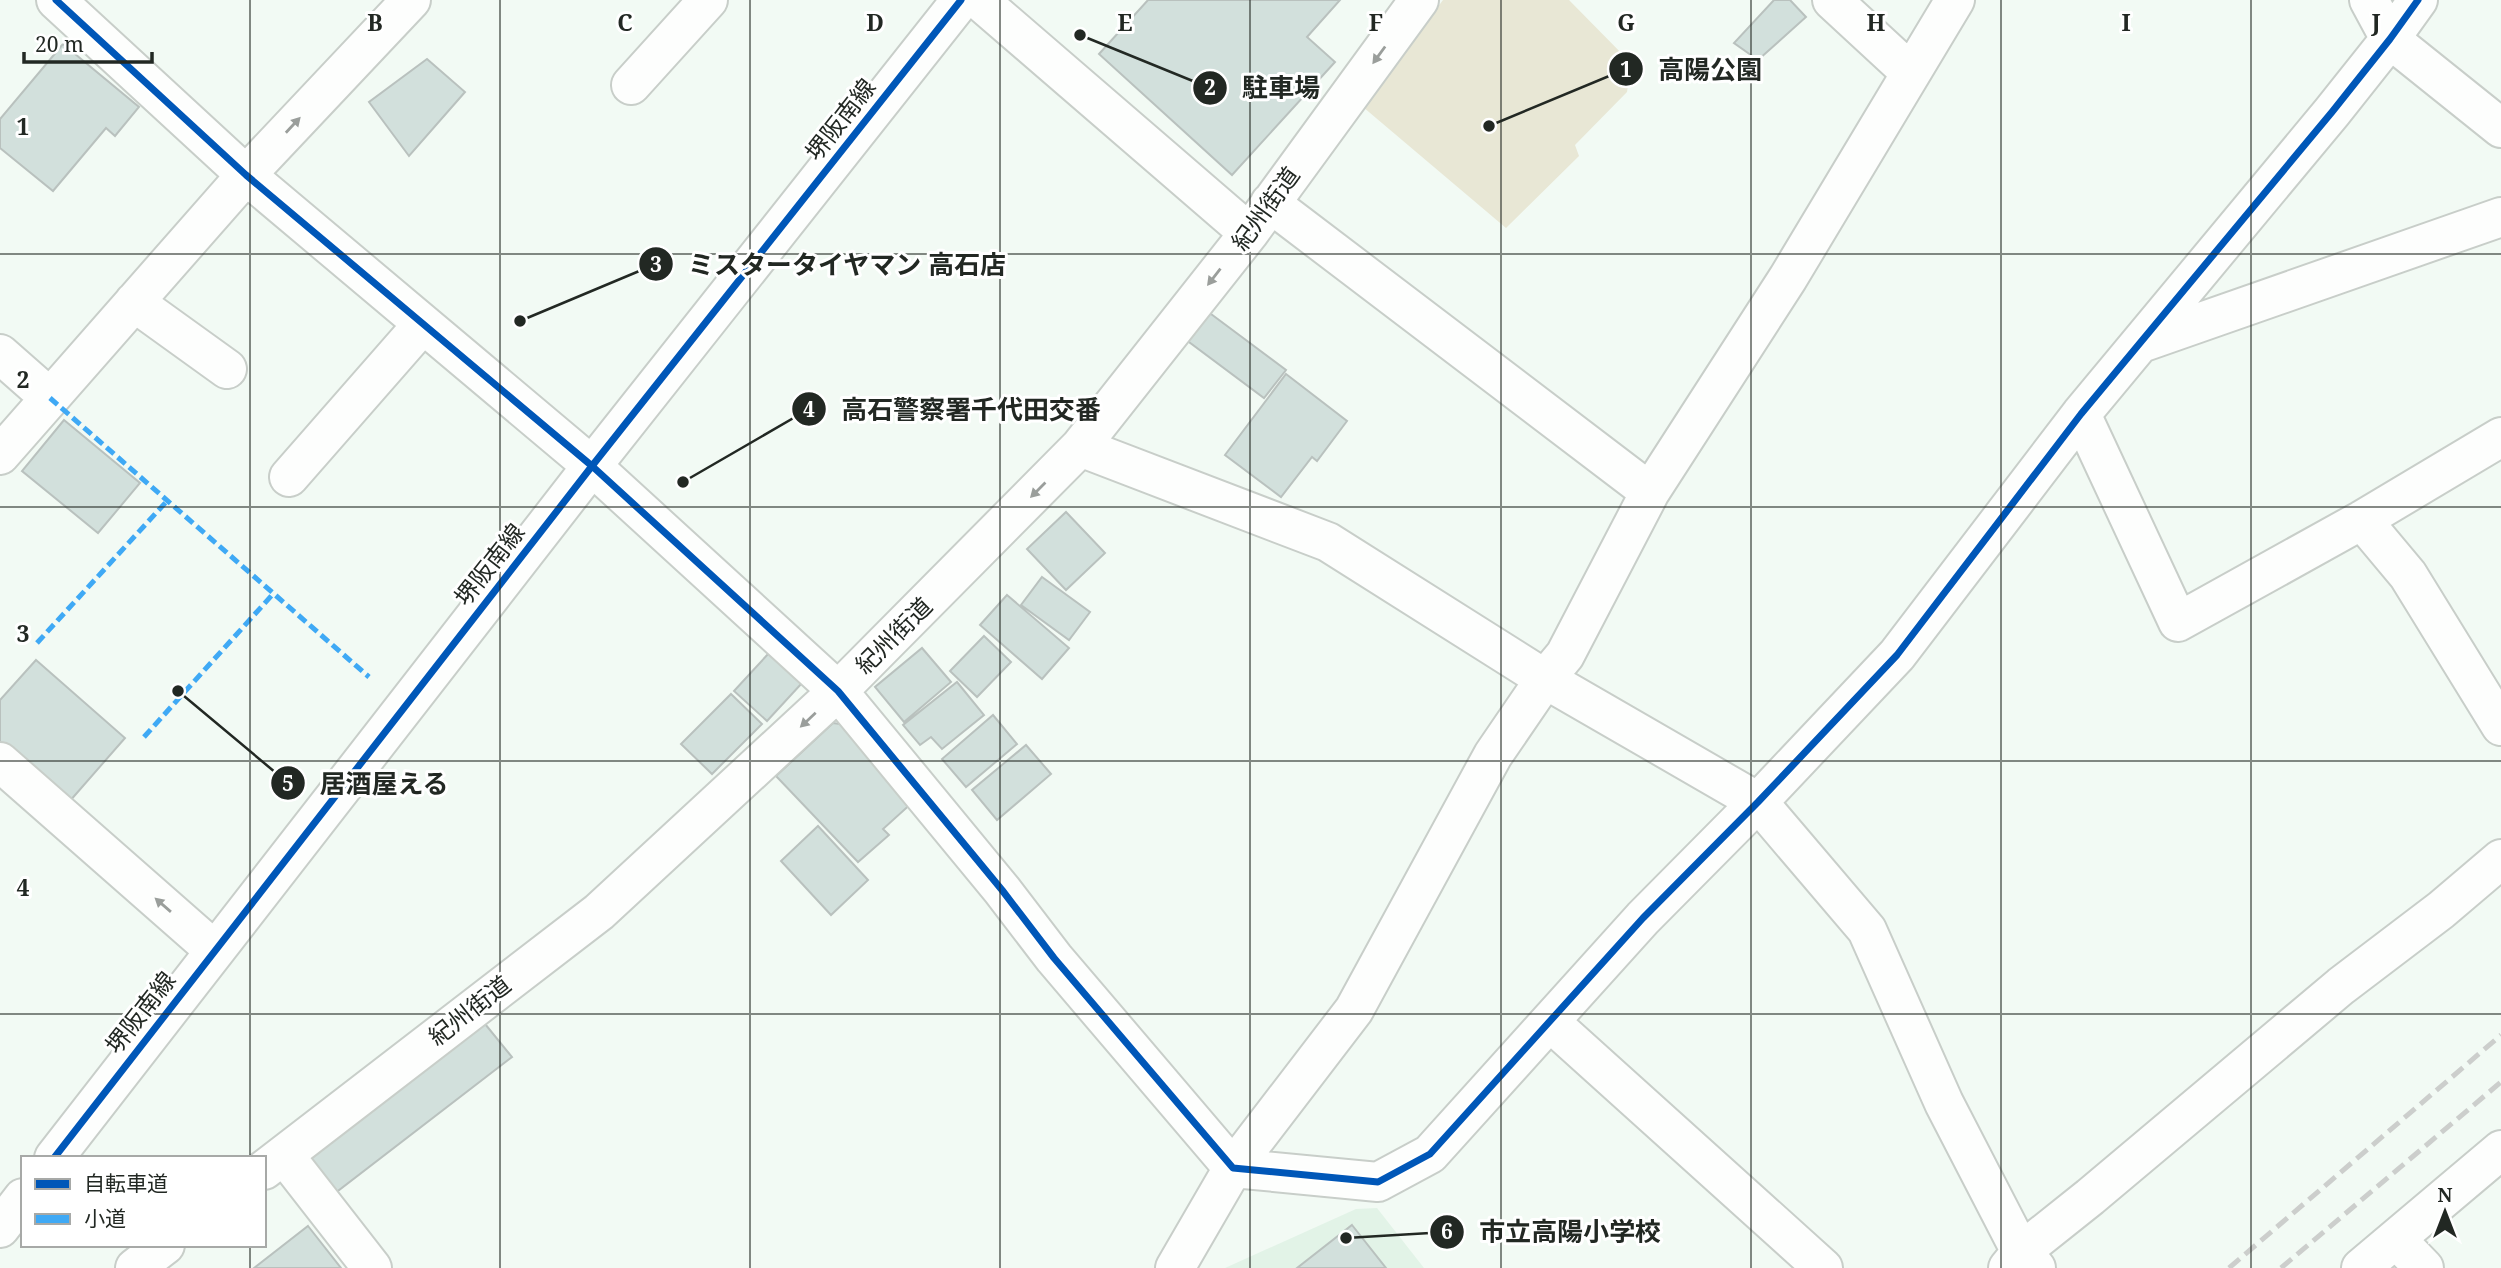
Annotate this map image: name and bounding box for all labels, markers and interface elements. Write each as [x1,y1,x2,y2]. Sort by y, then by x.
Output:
text: B [367,6,383,38]
text: C [617,6,633,38]
text: D [866,6,884,38]
text: E [1117,6,1133,38]
text: F [1369,6,1383,38]
text: G [1617,6,1635,38]
text: H [1867,6,1886,38]
text: I [2121,6,2131,38]
text: J [2370,6,2381,38]
scale bar [24,21,152,65]
text: 20 m [35,30,84,58]
one-way arrow [1372,46,1386,64]
callout: 高陽公園 [1609,46,1776,93]
text: 高陽公園 [1658,51,1762,87]
text: 1 [1620,55,1632,83]
callout: 駐車場 [1193,64,1334,111]
text: 駐車場 [1242,69,1320,105]
street label: 堺阪南線 [797,71,882,167]
text: 2 [1204,73,1216,101]
text: 1 [17,110,30,142]
one-way arrow [284,117,300,134]
street label: 紀州街道 [1223,160,1306,257]
callout: ミスタータイヤマン 高石店 [639,241,1020,288]
text: ミスタータイヤマン 高石店 [688,246,1006,282]
text: 3 [650,250,662,278]
one-way arrow [1207,268,1222,286]
text: 2 [17,363,30,395]
callout: 高石警察署千代田交番 [792,386,1115,433]
text: 高石警察署千代田交番 [841,391,1101,427]
text: 4 [803,395,815,423]
one-way arrow [1030,482,1046,498]
street label: 堺阪南線 [446,516,531,612]
street label: 紀州街道 [847,589,939,681]
text: 3 [17,617,30,649]
one-way arrow [800,711,817,727]
callout: 居酒屋える [270,760,463,807]
text: 居酒屋える [319,765,449,801]
text: 5 [282,769,294,797]
text: 4 [17,871,30,903]
one-way arrow [154,898,171,913]
street label: 堺阪南線 [97,964,182,1060]
street label: 紀州街道 [421,967,517,1052]
legend [21,1156,266,1247]
text: 自転車道 [84,1169,168,1197]
north arrow [2410,1177,2480,1247]
text: N [2438,1182,2453,1208]
text: 小道 [84,1204,126,1232]
callout: 市立高陽小学校 [1430,1208,1675,1255]
text: 市立高陽小学校 [1479,1213,1661,1249]
text: 6 [1441,1217,1453,1245]

